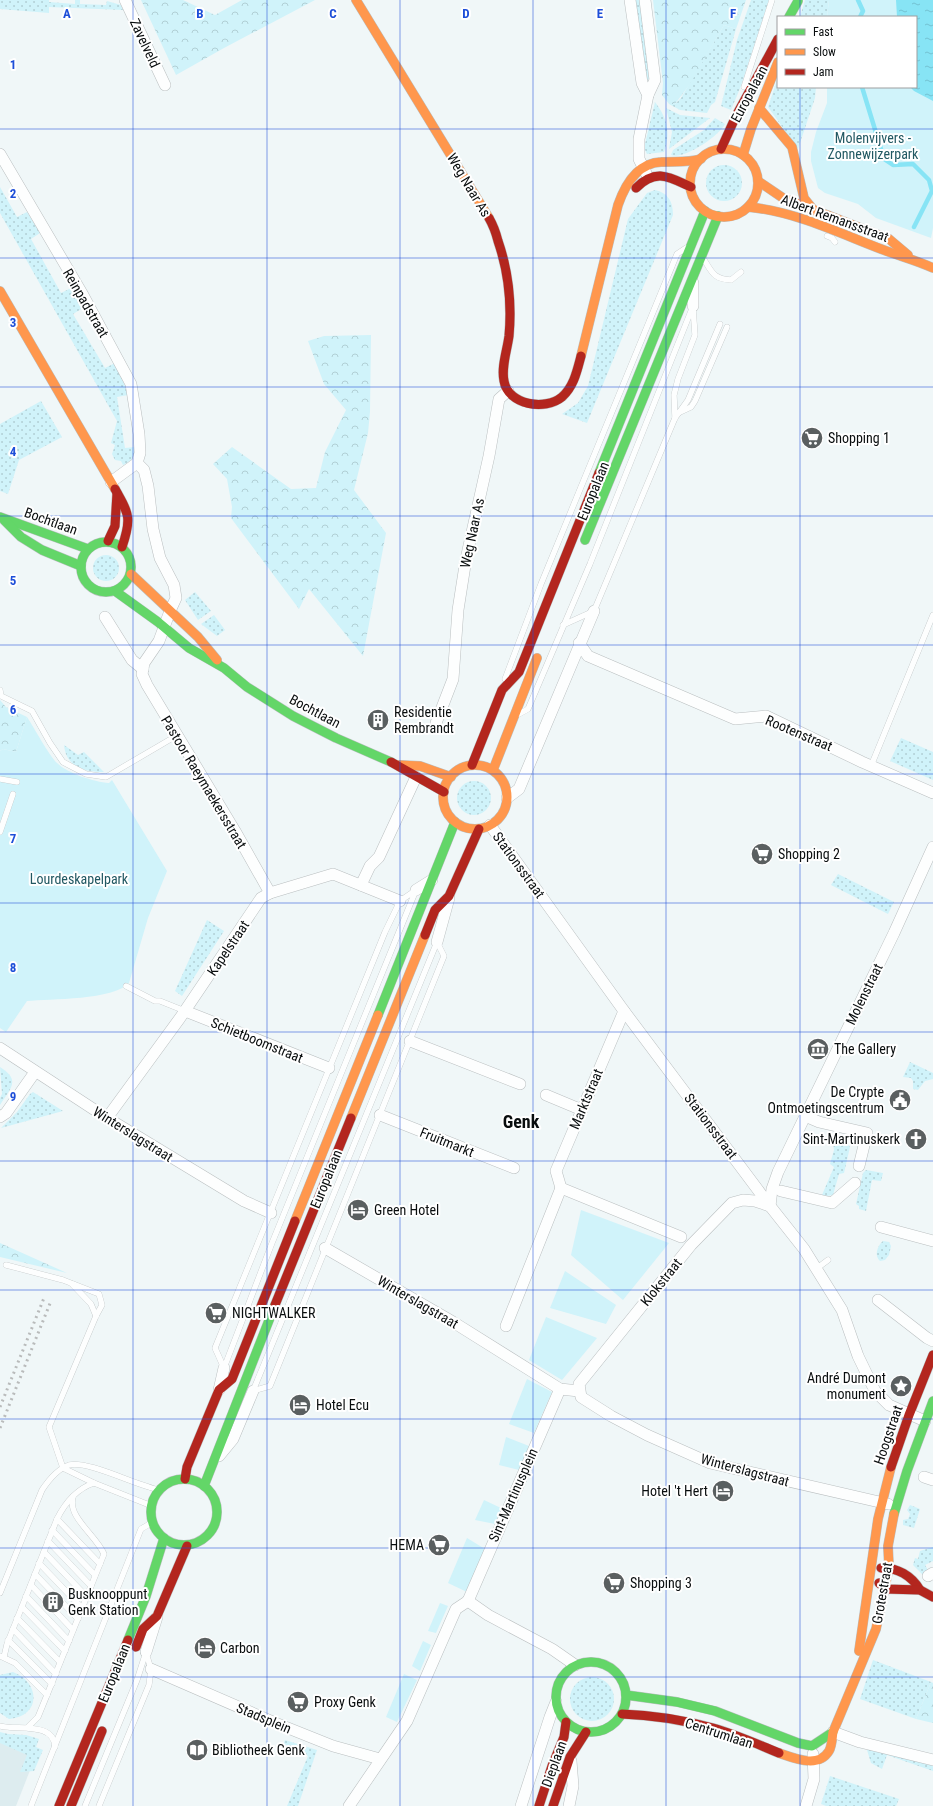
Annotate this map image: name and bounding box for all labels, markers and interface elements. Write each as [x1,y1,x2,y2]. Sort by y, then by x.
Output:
text: A [63,6,71,21]
text: B [196,6,204,21]
text: C [329,6,337,21]
text: D [462,6,470,21]
text: E [597,6,604,21]
text: F [730,6,736,21]
street label: Zavelveld [127,16,163,70]
legend [777,16,917,88]
text: Fast [813,25,834,39]
text: Slow [813,45,836,59]
text: 1 [10,57,16,72]
street label: Europalaan [727,63,771,125]
text: Jam [813,65,834,79]
park label: Molenvijvers - Zonnewijzerpark [828,130,919,162]
street label: Weg Naar As [444,150,494,220]
text: 2 [10,186,17,201]
street label: Albert Remansstraat [779,191,891,245]
street label: Reinpadstraat [60,266,112,340]
text: 3 [10,315,16,330]
supermarket icon: Shopping 1 [799,425,825,451]
place label: Shopping 1 [828,430,890,446]
text: 4 [10,444,17,459]
street label: Europalaan [574,459,612,523]
street label: Weg Naar As [457,497,487,569]
street label: Bochtlaan [22,504,80,538]
text: 5 [10,573,17,588]
street label: Bochtlaan [287,691,343,731]
text: 6 [10,702,17,717]
place label: Residentie Rembrandt [394,704,454,736]
building icon: Residentie Rembrandt [365,707,391,733]
street label: Rootenstraat [763,712,835,754]
street label: Pastoor Raeymaekersstraat [158,713,250,851]
street label: Stationsstraat [490,829,548,901]
text: 7 [10,831,17,846]
supermarket icon: Shopping 2 [749,841,775,867]
place label: Shopping 2 [778,846,840,862]
park label: Lourdeskapelpark [30,871,129,887]
street label: Kapelstraat [204,917,252,979]
text: 8 [10,960,16,975]
street label: Molenstraat [842,961,886,1027]
street label: Schietboomstraat [209,1014,305,1066]
museum icon: The Gallery [805,1036,831,1062]
place label: The Gallery [834,1041,896,1057]
street label: Marktstraat [566,1066,606,1132]
place label: De Crypte Ontmoetingscentrum [768,1084,884,1116]
public building icon: De Crypte Ontmoetingscentrum [887,1087,913,1113]
text: 9 [10,1089,16,1104]
street label: Stationsstraat [681,1090,741,1162]
street label: Winterslagstraat [90,1103,176,1165]
district label: Genk [503,1111,540,1132]
street label: Fruitmarkt [418,1124,476,1160]
church icon: Sint-Martinuskerk [903,1126,929,1152]
place label: Sint-Martinuskerk [803,1131,901,1147]
street label: Europalaan [307,1147,345,1211]
hotel icon: Green Hotel [345,1197,371,1223]
place label: Green Hotel [374,1202,439,1218]
street label: Klokstraat [637,1255,685,1309]
street label: Winterslagstraat [375,1272,461,1332]
supermarket icon: NIGHTWALKER [203,1300,229,1326]
place label: NIGHTWALKER [232,1305,316,1321]
place label: André Dumont monument [807,1370,886,1402]
place icon: André Dumont monument [888,1373,914,1399]
hotel icon: Hotel Ecu [287,1392,313,1418]
place label: Hotel Ecu [316,1397,369,1413]
street label: Hoogstraat [870,1403,906,1467]
street label: Sint-Martinusplein [485,1446,541,1544]
street label: Winterslagstraat [699,1451,791,1489]
hotel icon: Hotel 't Hert [710,1478,736,1504]
place label: Hotel 't Hert [641,1483,708,1499]
supermarket icon: HEMA [426,1532,452,1558]
place label: HEMA [390,1537,424,1553]
street label: Grotestraat [869,1561,895,1625]
supermarket icon: Shopping 3 [601,1570,627,1596]
place label: Shopping 3 [630,1575,692,1591]
place label: Busknooppunt Genk Station [68,1586,147,1618]
building icon: Busknooppunt Genk Station [40,1589,66,1615]
hotel icon: Carbon [192,1635,218,1661]
place label: Carbon [220,1640,260,1656]
street label: Europalaan [95,1641,133,1705]
supermarket icon: Proxy Genk [285,1689,311,1715]
place label: Proxy Genk [314,1694,377,1710]
street label: Stadsplein [234,1699,294,1737]
street label: Centrumlaan [683,1715,755,1751]
library icon: Bibliotheek Genk [184,1737,210,1763]
street label: Dieplaan [538,1739,570,1789]
place label: Bibliotheek Genk [212,1742,305,1758]

